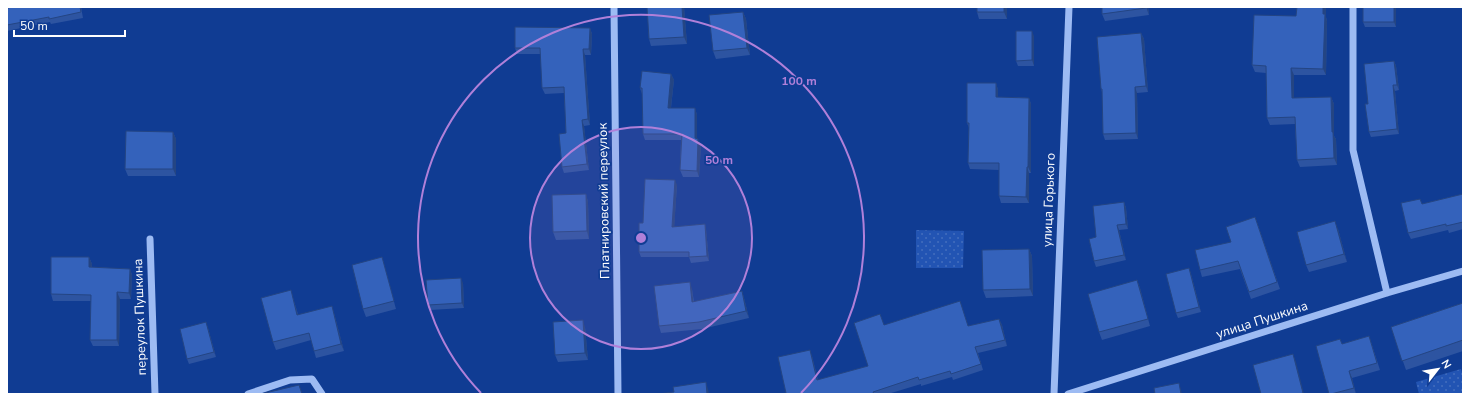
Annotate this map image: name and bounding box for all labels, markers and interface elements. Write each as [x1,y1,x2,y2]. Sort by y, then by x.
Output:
scale bar [14,12,125,38]
text: 50 m [20,18,48,34]
text: 100 m [781,73,817,89]
street label: Платнировский переулок [594,123,614,279]
text: 50 m [705,152,733,168]
street label: улица Горького [1038,153,1060,247]
centre of rings [634,231,648,245]
street label: переулок Пушкина [129,258,151,376]
street label: улица Пушкина [1214,297,1310,343]
north arrow [1418,349,1458,389]
text: N [1438,357,1455,371]

